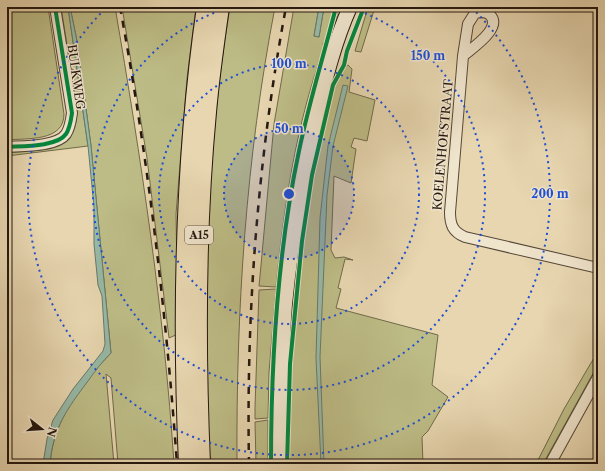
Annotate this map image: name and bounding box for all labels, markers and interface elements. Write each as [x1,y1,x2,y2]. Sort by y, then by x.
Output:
street label: BULKWEG [64,43,89,111]
text: 150 m [411,48,445,63]
text: 100 m [271,56,307,71]
street label: KOELENHOFSTRAAT [429,79,456,211]
text: 50 m [274,121,304,136]
text: 200 m [531,186,569,201]
centre of rings [282,187,296,201]
road number: A15 [185,226,213,244]
north arrow [22,409,62,449]
text: N [43,425,60,439]

